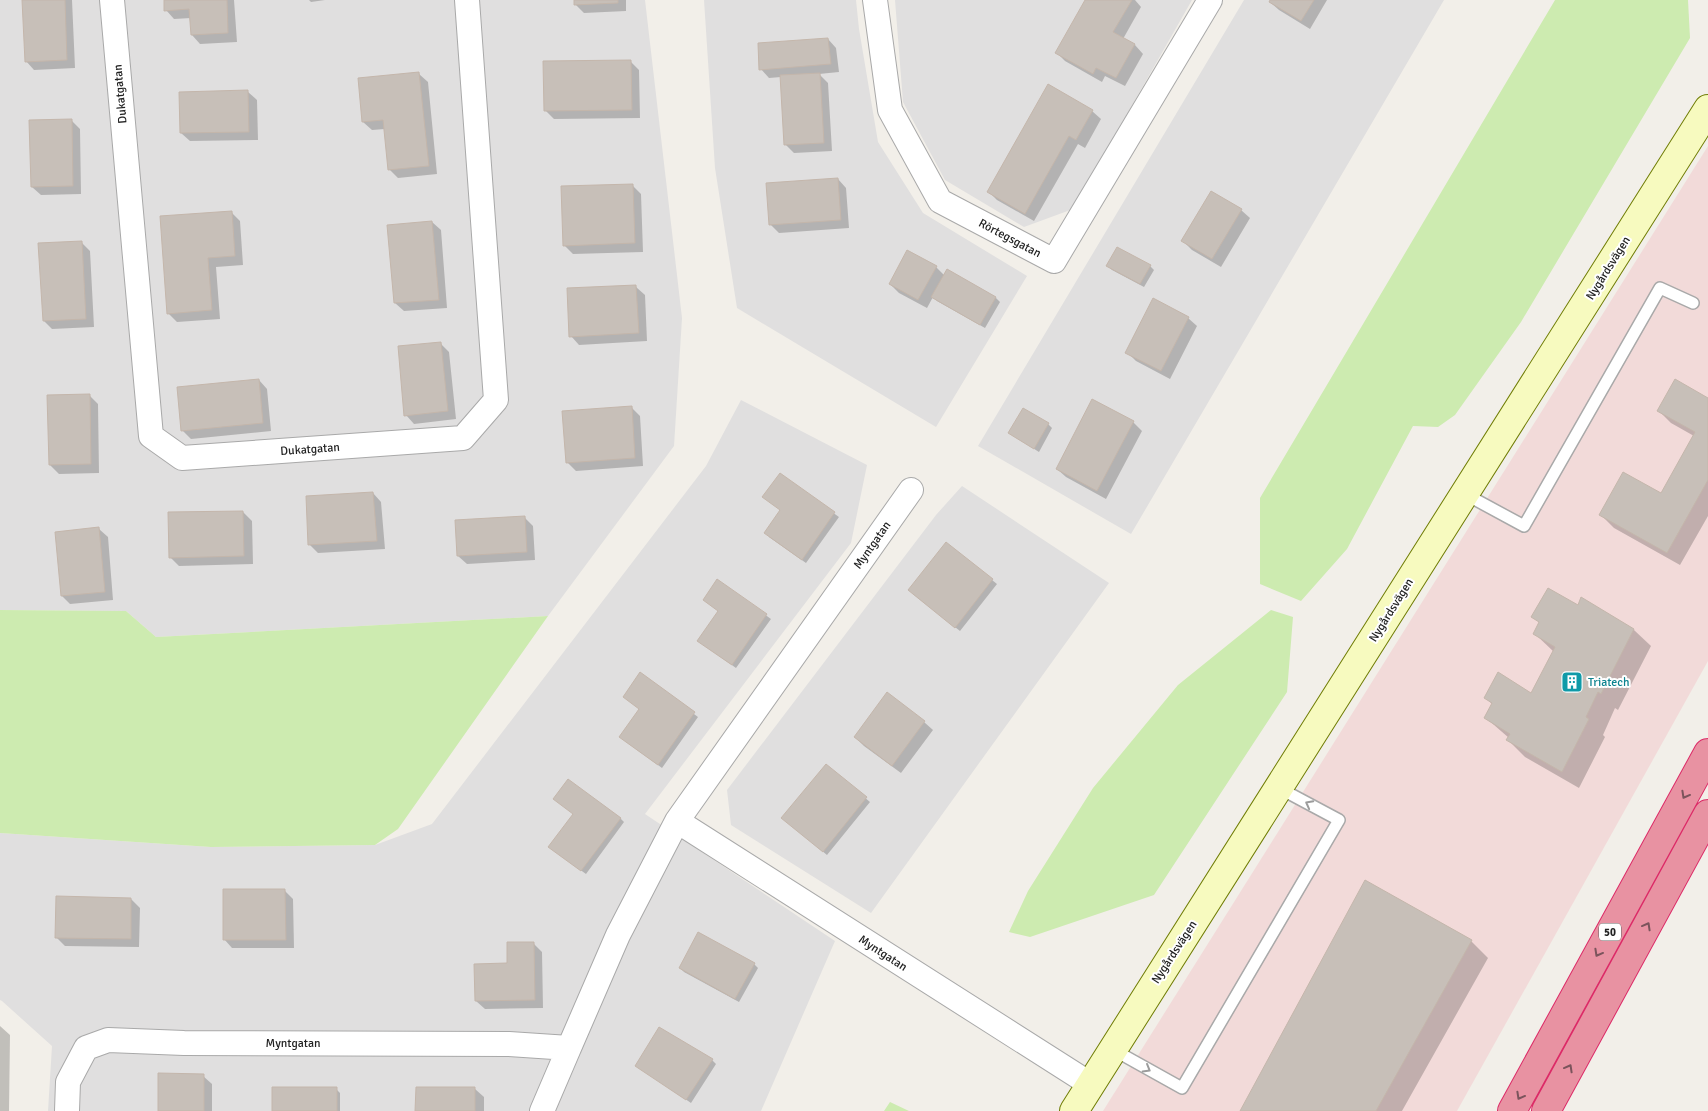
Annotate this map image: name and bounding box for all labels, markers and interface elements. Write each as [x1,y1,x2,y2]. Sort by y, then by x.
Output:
street label: Dukatgatan [110,64,131,124]
street label: Rörtegsgatan [976,216,1044,261]
street label: Nygårdsvägen [1583,234,1634,303]
street label: Dukatgatan [280,440,340,459]
street label: Myntgatan [850,518,894,572]
street label: Nygårdsvägen [1366,576,1417,645]
building icon: Triatech [1560,670,1584,694]
place label: Triatech [1588,675,1629,690]
one-way arrow [1681,790,1691,799]
one-way arrow [1305,800,1314,810]
street label: Nygårdsvägen [1148,918,1200,987]
one-way arrow [1641,922,1651,931]
road number: 50 [1599,924,1621,940]
street label: Myntgatan [856,932,910,975]
one-way arrow [1594,948,1604,957]
street label: Myntgatan [265,1036,321,1051]
one-way arrow [1142,1062,1151,1072]
one-way arrow [1563,1065,1573,1074]
one-way arrow [1516,1091,1526,1100]

